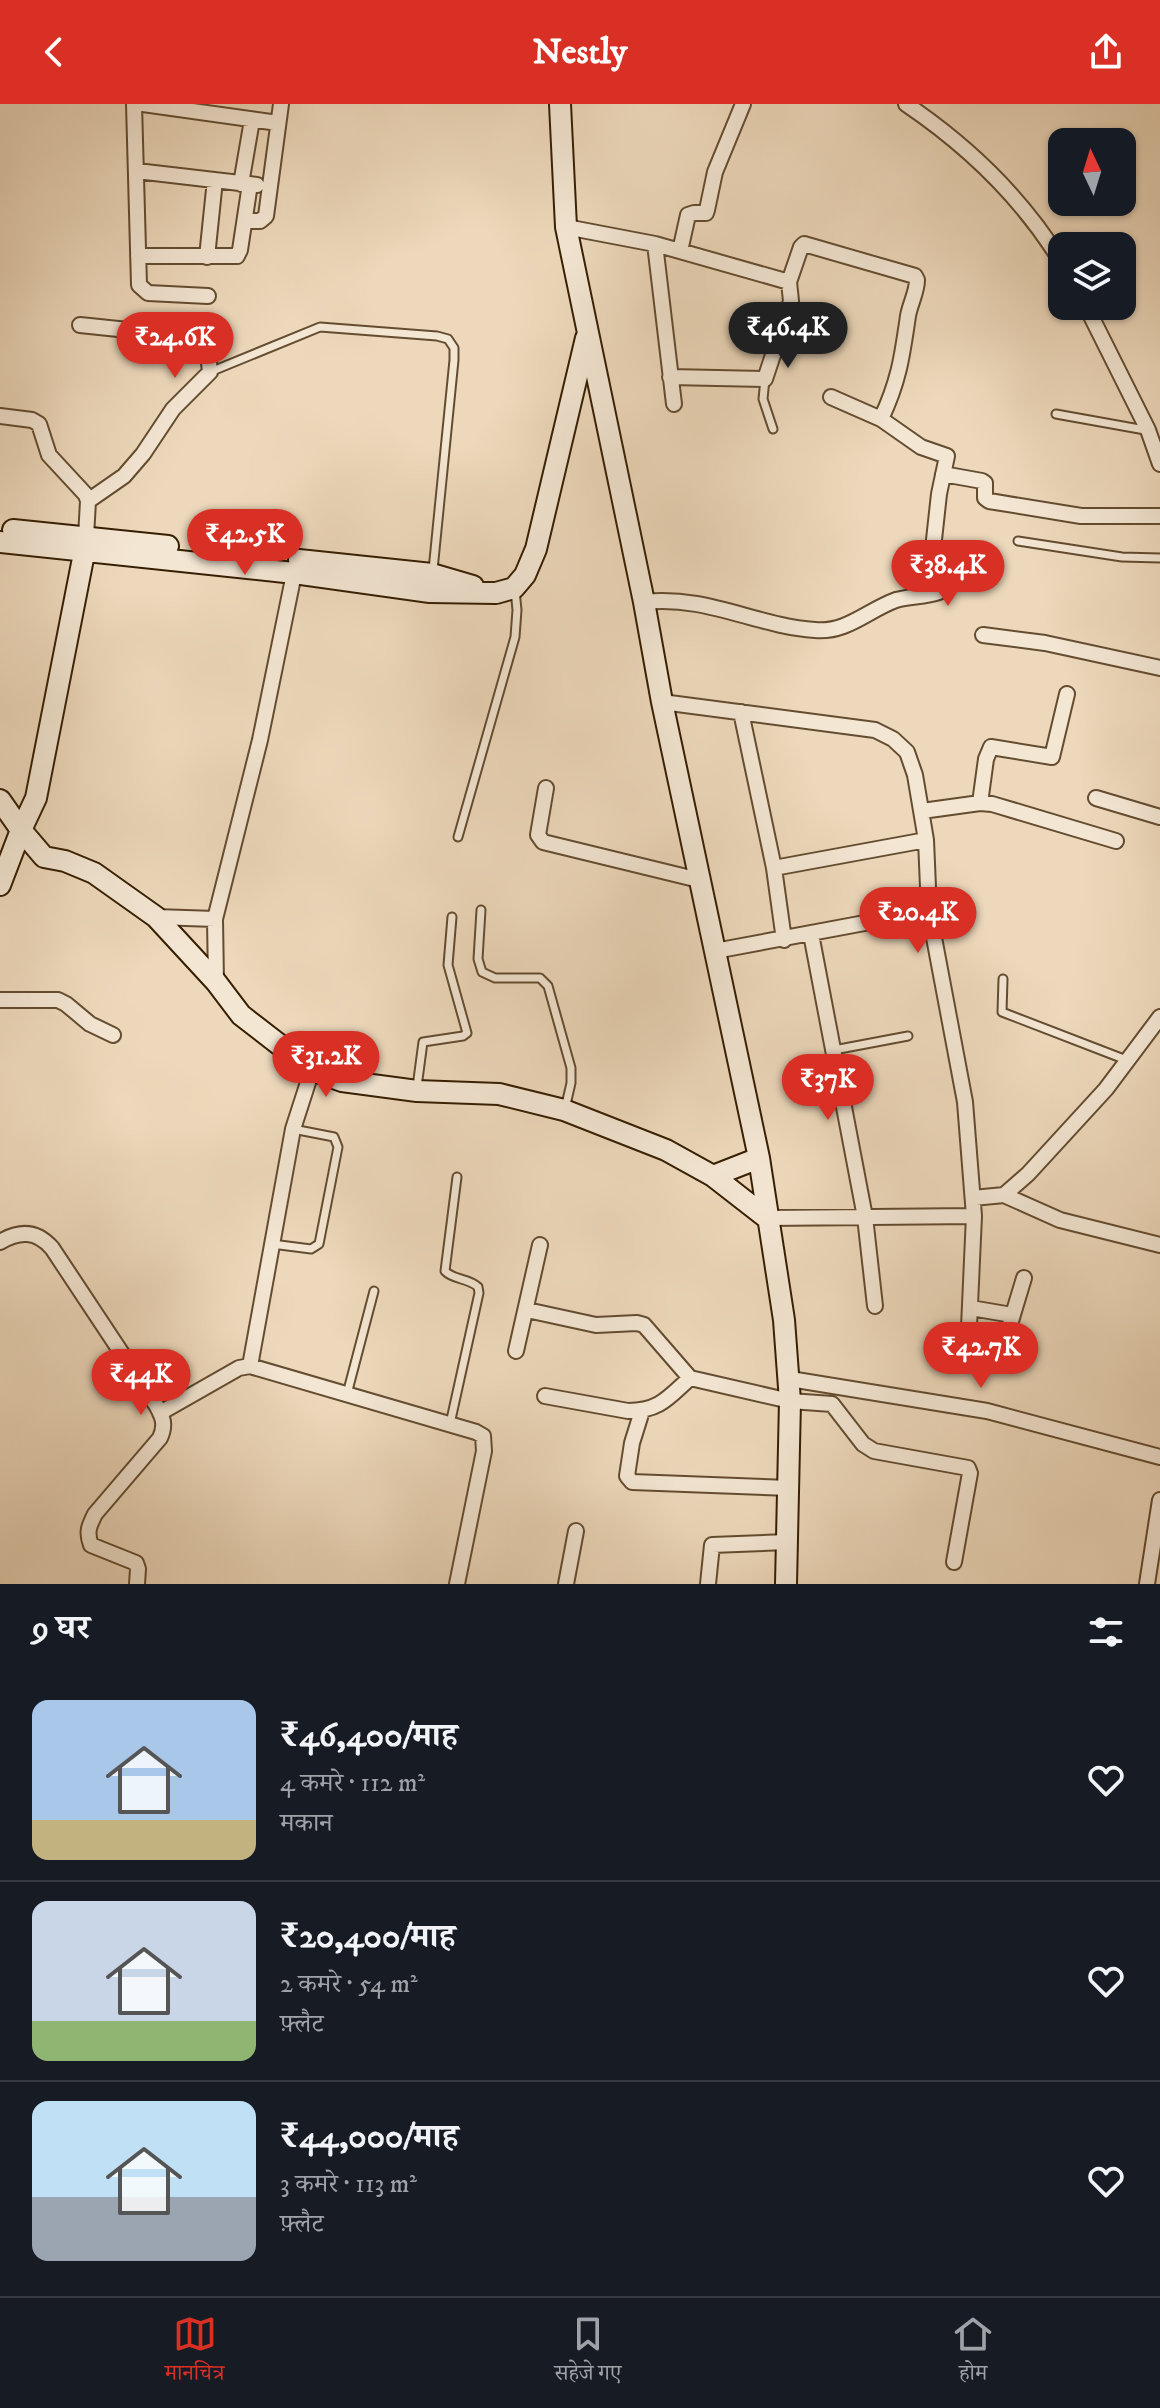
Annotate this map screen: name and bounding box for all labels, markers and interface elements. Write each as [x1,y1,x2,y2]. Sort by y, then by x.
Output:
icon: back [32,30,76,74]
text: Nestly [533,30,627,75]
icon: share [1084,30,1128,74]
north arrow [1048,128,1136,216]
map controls [1048,128,1136,320]
button: layers [1048,232,1136,320]
pin: ₹46.4K [723,302,853,370]
text: ₹46.4K [747,311,829,344]
pin: ₹24.6K [110,312,240,380]
text: ₹24.6K [134,321,216,354]
pin: ₹42.5K [180,509,310,577]
text: ₹42.5K [205,518,285,551]
pin: ₹38.4K [883,540,1013,608]
text: ₹38.4K [909,549,987,582]
pin: ₹20.4K [853,887,983,955]
text: ₹20.4K [877,896,959,929]
pin: ₹31.2K [261,1031,391,1099]
text: ₹31.2K [290,1040,362,1073]
pin: ₹37K [781,1054,875,1122]
text: ₹37K [800,1063,856,1096]
pin: ₹42.7K [916,1322,1046,1390]
text: ₹42.7K [941,1331,1021,1364]
pin: ₹44K [94,1349,188,1417]
text: ₹44K [110,1358,172,1391]
text: 9 घर [32,1607,90,1649]
icon: filters [1084,1610,1128,1654]
text: ₹46,400/माह [280,1715,458,1757]
icon: home [96,1732,192,1828]
icon: heart [1084,1758,1128,1802]
text: 4 कमरे · 112 m² [280,1767,425,1800]
text: मकान [280,1807,333,1840]
text: ₹20,400/माह [280,1916,455,1958]
icon: home [96,1933,192,2029]
icon: heart [1084,1959,1128,2003]
text: 2 कमरे · 54 m² [280,1968,418,2001]
text: फ़्लैट [280,2008,323,2041]
text: ₹44,000/माह [280,2116,458,2158]
icon: home [96,2133,192,2229]
icon: heart [1084,2159,1128,2203]
text: 3 कमरे · 113 m² [280,2168,417,2201]
text: फ़्लैट [280,2208,323,2241]
tab: मानचित्र [165,2312,224,2394]
tab: सहेजे गए [554,2312,621,2394]
tab: होम [951,2312,995,2394]

